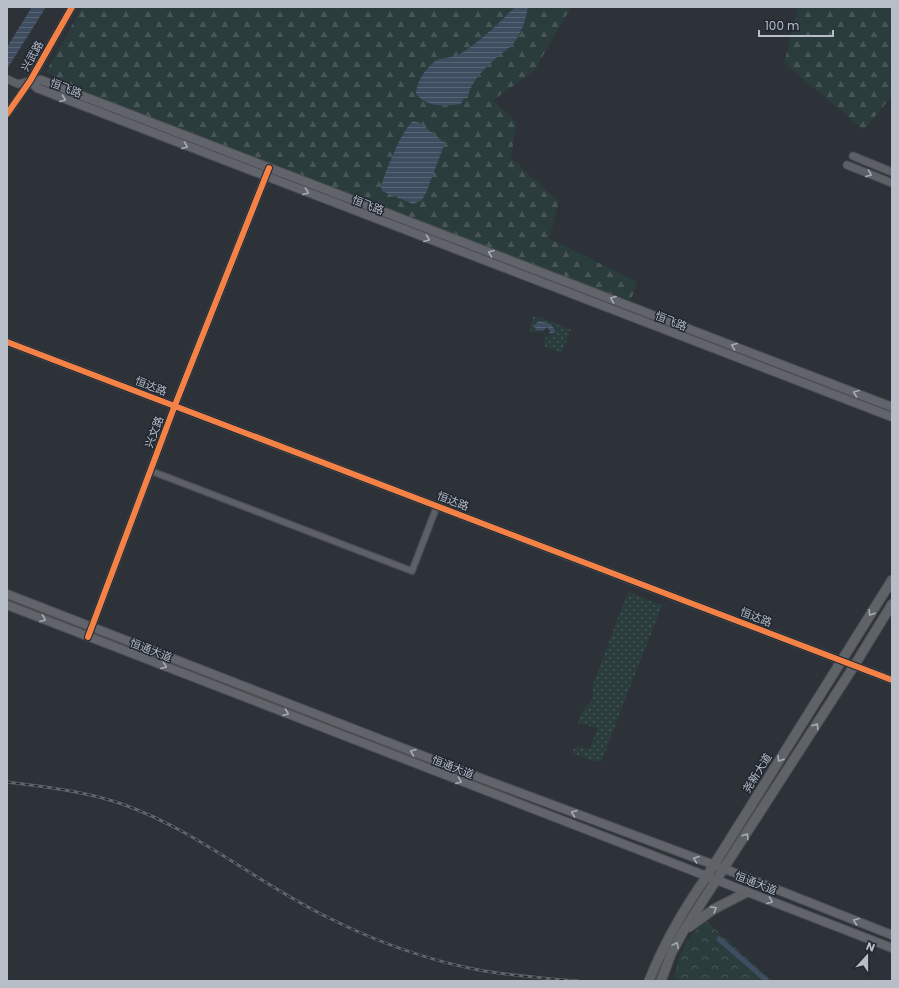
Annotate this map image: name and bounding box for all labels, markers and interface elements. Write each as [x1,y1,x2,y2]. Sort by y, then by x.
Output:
scale bar [759,12,833,38]
text: 100 m [765,17,799,34]
street label: 兴武路 [17,38,47,74]
street label: 恒飞路 [48,75,84,101]
one-way arrow [60,94,67,102]
one-way arrow [181,141,188,149]
one-way arrow [865,169,873,177]
one-way arrow [302,188,309,196]
street label: 恒飞路 [350,192,386,218]
one-way arrow [424,234,431,242]
one-way arrow [488,250,495,258]
one-way arrow [609,296,616,304]
street label: 恒飞路 [653,308,689,334]
one-way arrow [731,342,738,350]
street label: 恒达路 [133,373,169,399]
one-way arrow [852,389,859,397]
street label: 兴文路 [141,414,167,450]
street label: 恒达路 [435,488,471,514]
street label: 恒达路 [738,604,774,630]
one-way arrow [868,609,876,616]
one-way arrow [40,615,47,623]
street label: 恒通大道 [128,635,174,665]
one-way arrow [161,662,168,670]
one-way arrow [282,709,289,717]
one-way arrow [811,723,819,730]
one-way arrow [409,748,416,756]
street label: 尧新大道 [739,750,775,796]
street label: 恒通大道 [430,752,476,782]
one-way arrow [777,755,785,762]
one-way arrow [455,776,462,784]
one-way arrow [570,810,577,818]
one-way arrow [741,833,749,840]
one-way arrow [692,855,699,863]
street label: 恒通大道 [733,868,779,898]
one-way arrow [766,896,773,904]
one-way arrow [710,907,717,914]
one-way arrow [852,918,859,926]
north arrow [847,936,887,976]
text: N [864,938,877,956]
one-way arrow [671,942,679,949]

